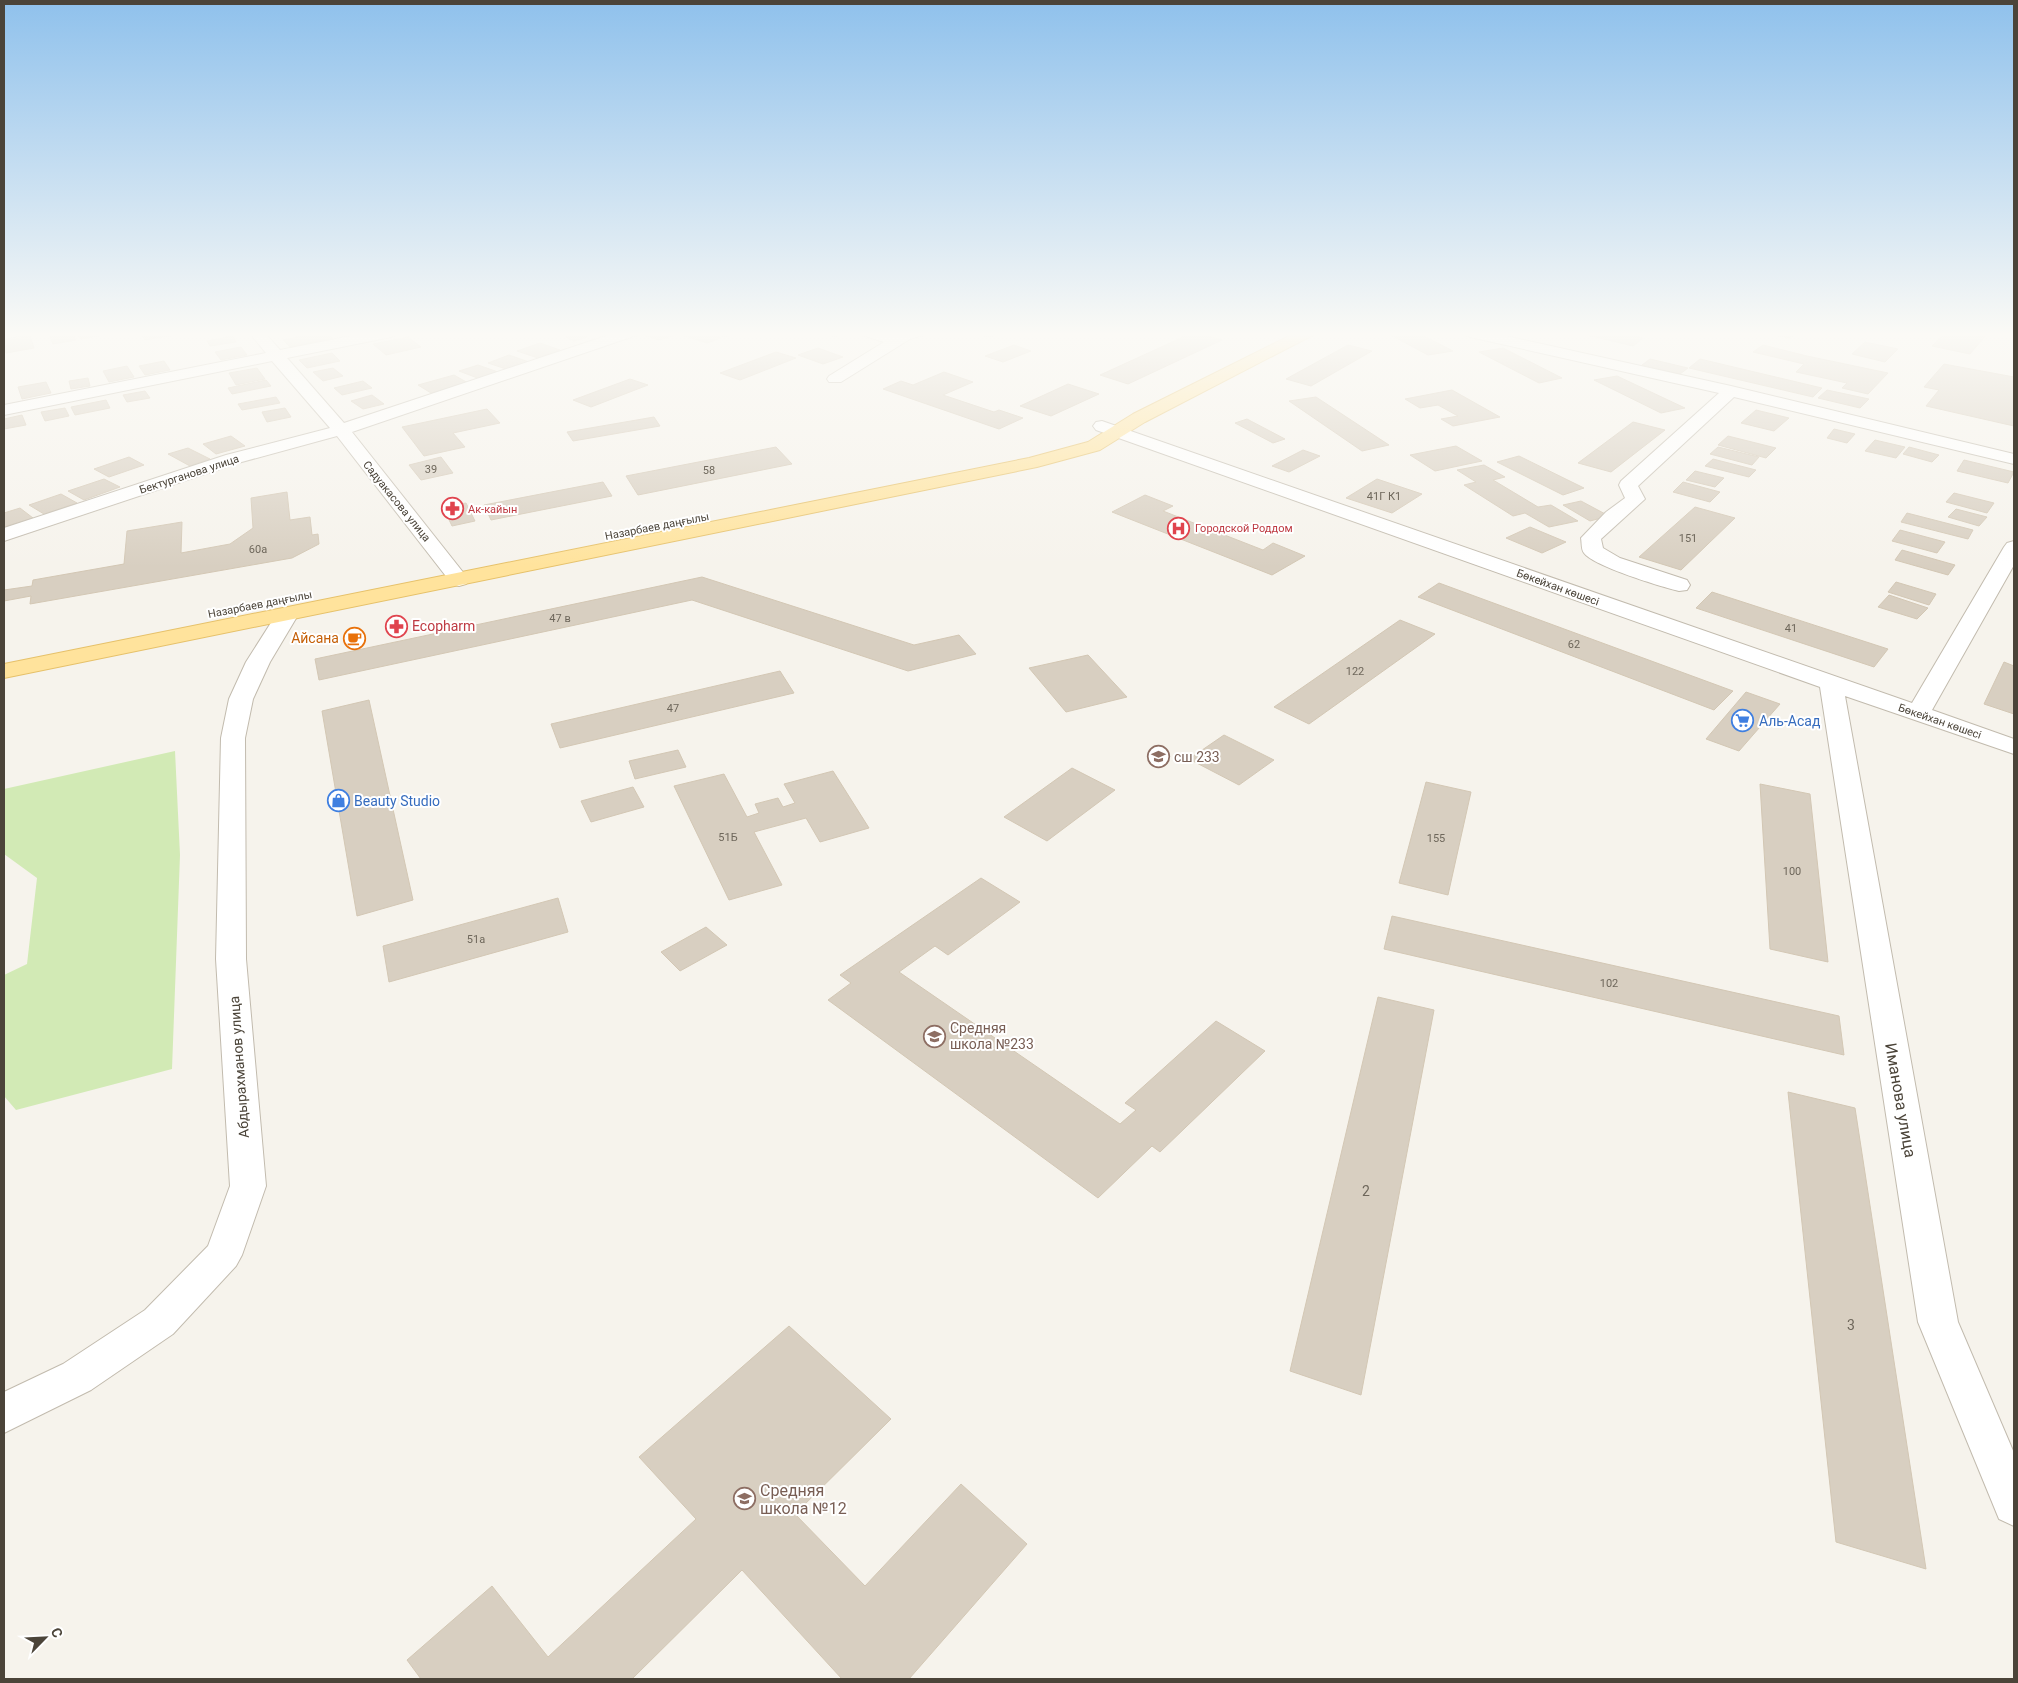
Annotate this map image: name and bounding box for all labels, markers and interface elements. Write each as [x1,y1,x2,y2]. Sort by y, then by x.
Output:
street label: Бектурганова улица [138,452,241,497]
street label: Садуакасова улица [360,458,433,544]
house number: 39 [425,463,437,476]
house number: 58 [703,464,715,477]
house number: 41Г К1 [1367,490,1401,503]
pharmacy icon: Ак-кайын [440,497,464,521]
place label: Ак-кайын [468,503,517,516]
street label: Назарбаев даңғылы [604,510,710,543]
hospital icon: Городской Роддом [1167,516,1191,540]
place label: Городской Роддом [1195,522,1293,535]
house number: 151 [1679,532,1697,545]
house number: 60а [249,543,267,556]
street label: Бөкейхан көшесі [1515,566,1601,608]
street label: Назарбаев даңғылы [207,588,313,621]
house number: 47 в [549,612,571,625]
pharmacy icon: Ecopharm [384,614,408,638]
place label: Ecopharm [412,618,475,634]
house number: 41 [1785,622,1797,635]
cafe icon: Айсана [343,626,367,650]
place label: Айсана [291,630,339,646]
house number: 62 [1568,638,1580,651]
house number: 122 [1346,665,1364,678]
street label: Бөкейхан көшесі [1897,701,1983,742]
house number: 47 [667,702,679,715]
supermarket icon: Аль-Асад [1731,709,1755,733]
place label: Аль-Асад [1759,713,1821,729]
school or university icon: сш 233 [1146,745,1170,769]
place label: сш 233 [1174,749,1220,765]
shop icon: Beauty Studio [326,789,350,813]
place label: Beauty Studio [354,793,440,809]
house number: 51Б [718,831,738,844]
house number: 155 [1427,832,1445,845]
house number: 100 [1783,865,1801,878]
house number: 51а [467,933,485,946]
house number: 102 [1600,977,1618,990]
street label: Абдырахманов улица [226,995,252,1139]
place label: Средняя школа №233 [950,1020,1034,1052]
school or university icon: Средняя школа №233 [922,1024,946,1048]
street label: Иманова улица [1881,1041,1920,1159]
house number: 2 [1362,1183,1370,1199]
house number: 3 [1847,1317,1855,1333]
place label: Средняя школа №12 [760,1481,847,1518]
school or university icon: Средняя школа №12 [732,1487,756,1511]
north arrow [20,1613,70,1663]
text: С [48,1625,66,1640]

